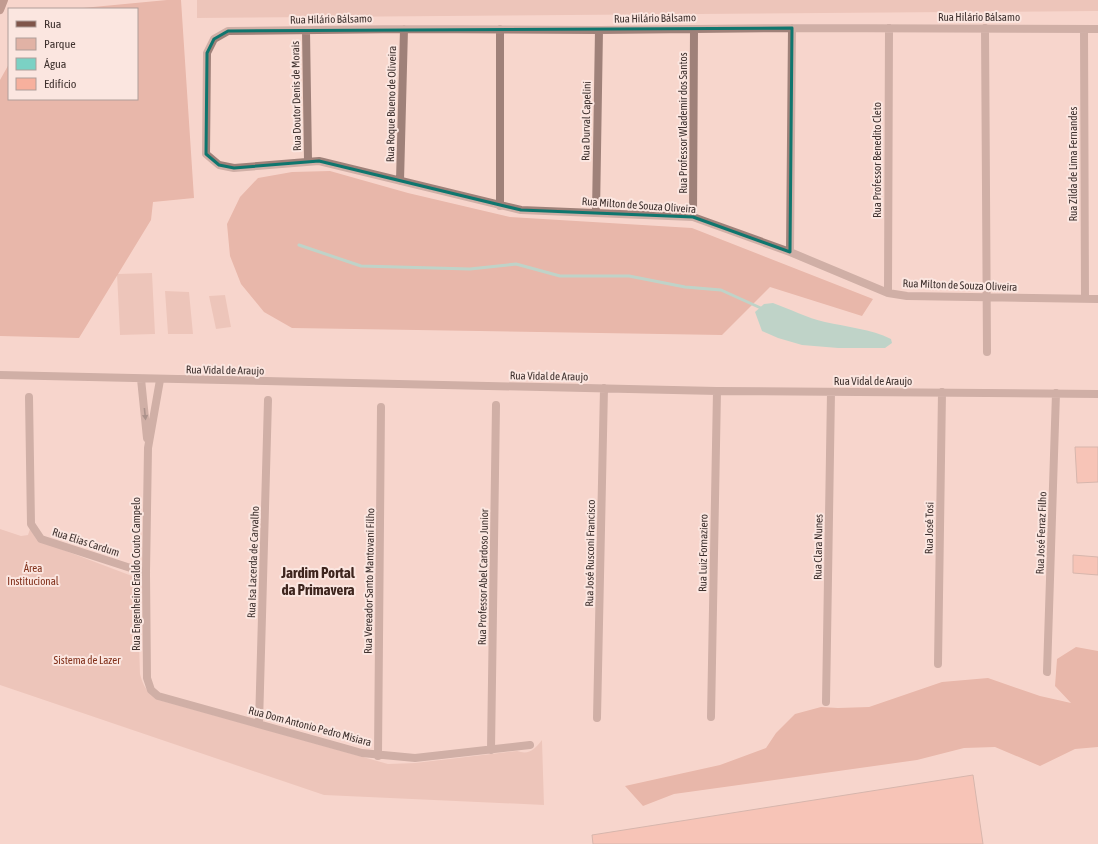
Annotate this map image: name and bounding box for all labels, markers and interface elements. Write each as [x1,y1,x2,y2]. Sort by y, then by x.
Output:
legend [8,8,138,100]
street label: Rua Hilário Bálsamo [614,11,696,25]
street label: Rua Hilário Bálsamo [938,11,1020,23]
street label: Rua Hilário Bálsamo [290,12,372,26]
text: Rua [44,17,61,31]
text: Parque [44,37,76,51]
street label: Rua Doutor Denis de Morais [289,41,303,151]
street label: Rua Roque Bueno de Oliveira [384,46,398,162]
street label: Rua Professor Wlademir dos Santos [677,52,689,194]
text: Água [44,57,66,71]
text: Edifício [44,77,77,91]
street label: Rua Durval Capelini [579,81,593,161]
street label: Rua Professor Benedito Cleto [871,102,883,218]
street label: Rua Zilda de Lima Fernandes [1067,106,1079,221]
street label: Rua Milton de Souza Oliveira [581,195,697,215]
street label: Rua Milton de Souza Oliveira [902,277,1018,293]
street label: Rua Vidal de Araujo [186,363,264,377]
street label: Rua Vidal de Araujo [510,369,588,383]
street label: Rua Vidal de Araujo [834,375,912,387]
one-way arrow [142,408,148,420]
street label: Rua José Ferraz Filho [1034,491,1048,575]
street label: Rua Engenheiro Eraldo Couto Campelo [130,497,142,651]
street label: Rua José Rusconi Francisco [583,499,597,607]
street label: Rua José Tosi [923,502,935,554]
street label: Rua Isa Lacerda de Carvalho [245,506,261,618]
street label: Rua Vereador Santo Mantovani Filho [362,508,376,654]
street label: Rua Professor Abel Cardoso Junior [476,508,490,645]
street label: Rua Luiz Fornaziero [696,514,710,592]
street label: Rua Clara Nunes [811,514,825,580]
street label: Rua Elias Cardum [51,526,121,559]
park label: Área Institucional [7,562,59,587]
district label: Jardim Portal da Primavera [280,564,356,598]
park label: Sistema de Lazer [54,654,121,666]
street label: Rua Dom Antonio Pedro Misiara [247,704,373,748]

